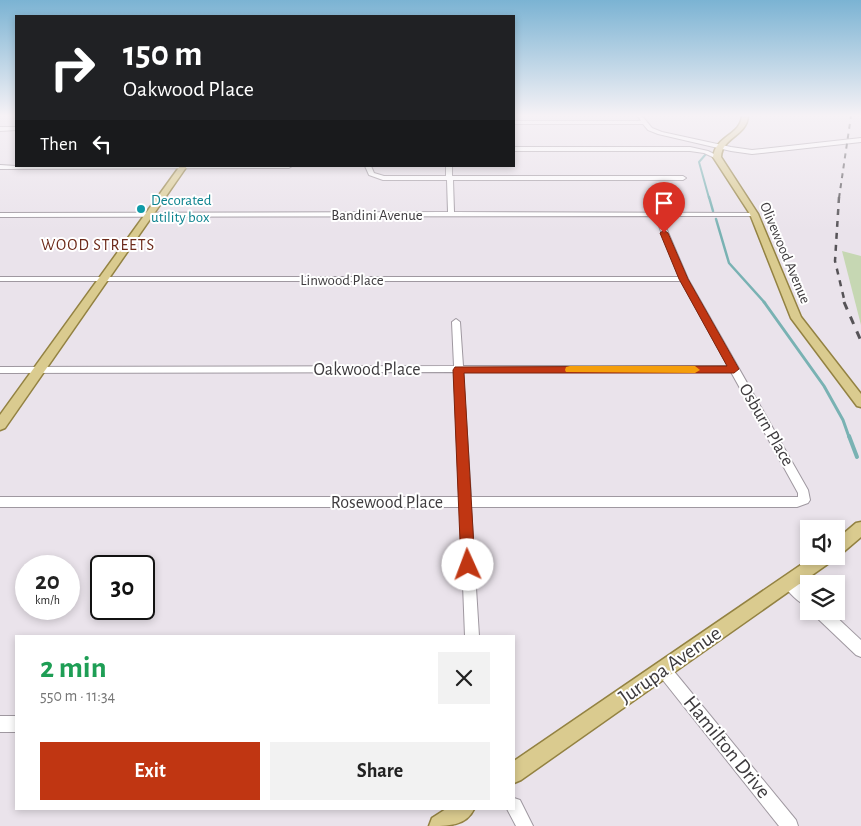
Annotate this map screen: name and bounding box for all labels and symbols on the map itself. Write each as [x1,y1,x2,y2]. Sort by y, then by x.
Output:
pin [643,182,685,233]
place label: Decorated utility box [151,193,212,225]
street label: Olivewood Avenue [757,200,813,306]
marker: Decorated utility box [135,203,147,215]
street label: Bandini Avenue [331,208,423,223]
district label: WOOD STREETS [41,237,155,253]
street label: Linwood Place [300,273,384,288]
street label: Oakwood Place [313,361,421,379]
street label: Osburn Place [735,381,797,469]
street label: Rosewood Place [331,494,443,512]
position arrow [441,538,493,590]
speed limit sign: 30 [90,555,155,620]
street label: Jurupa Avenue [615,622,725,708]
street label: Hamilton Drive [680,692,774,802]

